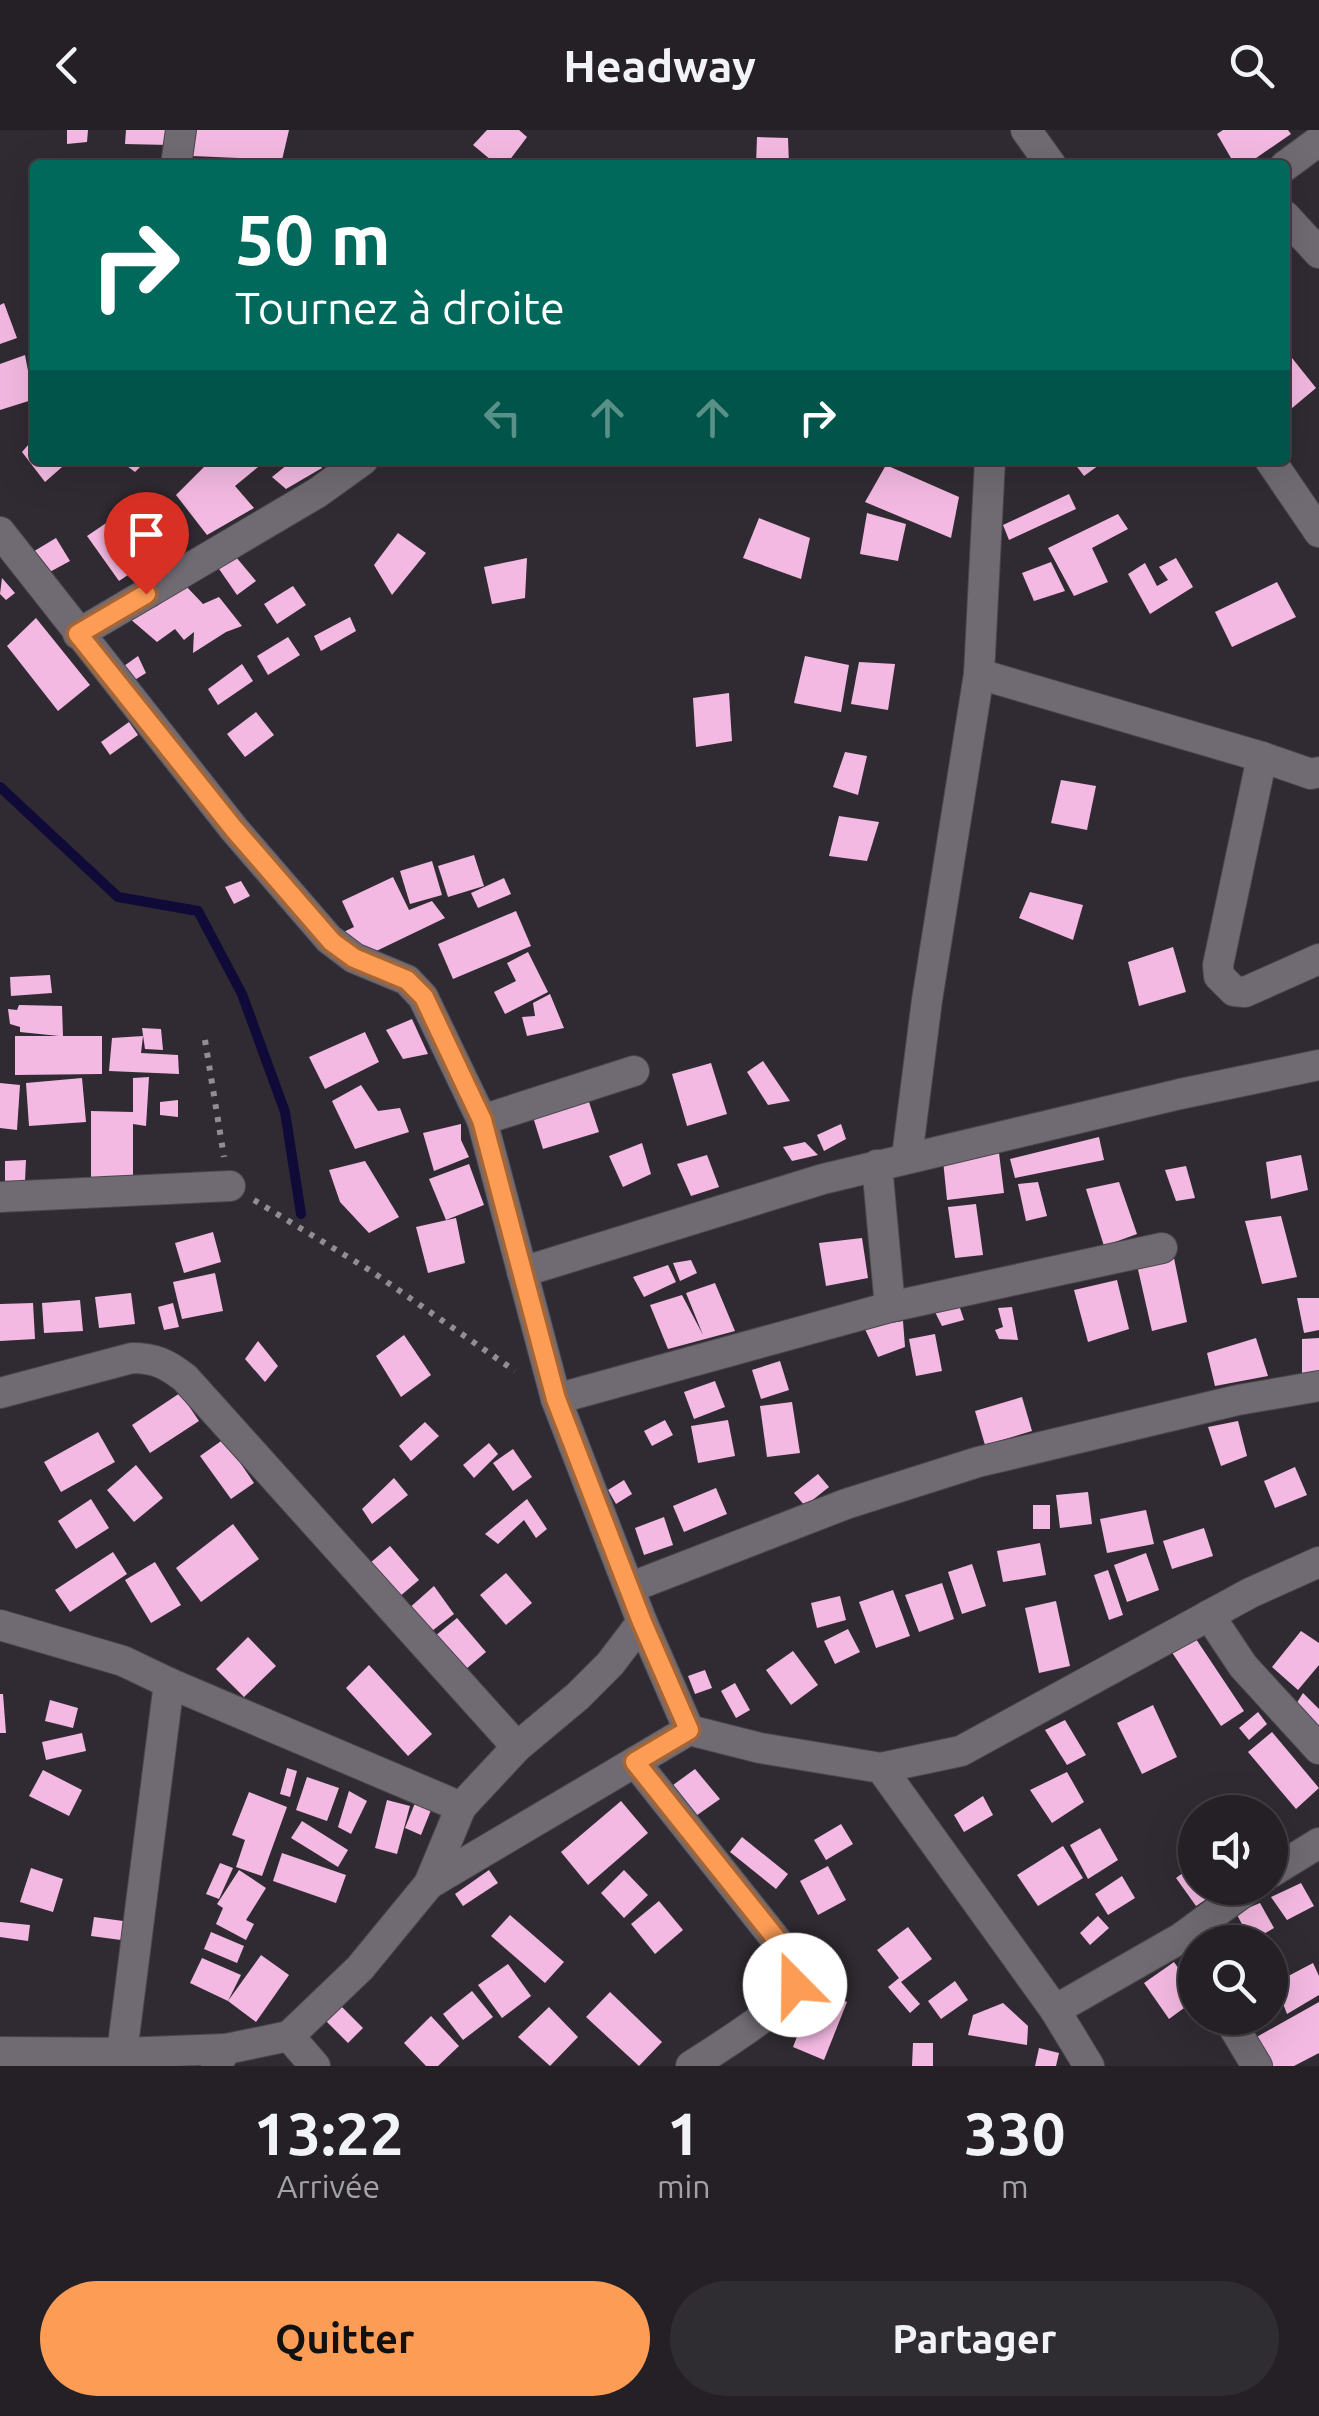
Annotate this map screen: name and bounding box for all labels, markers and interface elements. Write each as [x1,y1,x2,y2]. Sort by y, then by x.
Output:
icon: back [40,38,95,93]
icon: search [1224,38,1279,93]
text: Headway [563,40,756,91]
icon: right [70,200,200,330]
text: 50 m [235,200,391,278]
text: Tournez à droite [235,282,565,333]
icon: left [475,390,530,445]
icon: ahead [580,390,635,445]
icon: ahead [685,390,740,445]
icon: right [790,390,845,445]
pin [104,492,189,595]
icon: arrive [119,507,174,562]
map controls [1178,1795,1288,2035]
button: sound [1178,1795,1288,1905]
button: search [1178,1925,1288,2035]
position arrow [743,1933,847,2037]
text: 13:22 [253,2099,404,2166]
text: 1 [667,2099,701,2166]
text: 330 [964,2099,1066,2166]
text: Arrivée [277,2168,380,2204]
text: min [657,2168,711,2204]
text: m [1001,2168,1029,2204]
button: Quitter [40,2281,650,2396]
button: Partager [670,2281,1279,2396]

